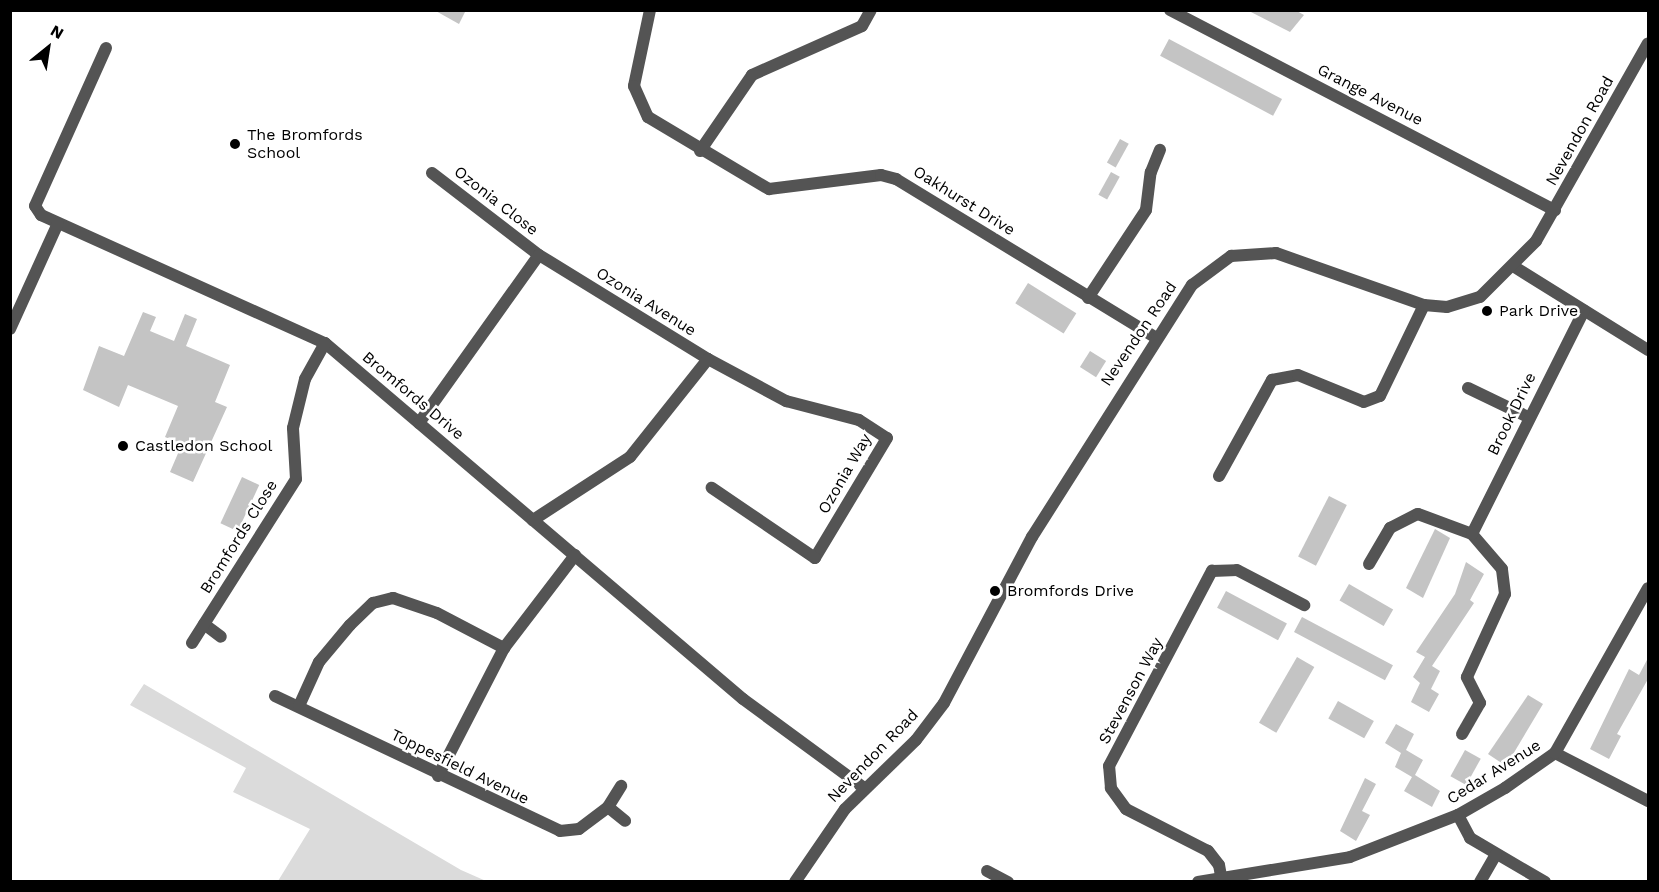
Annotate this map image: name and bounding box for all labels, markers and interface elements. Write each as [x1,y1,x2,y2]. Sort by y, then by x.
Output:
north arrow [18,18,78,78]
text: N [47,21,67,43]
street label: Grange Avenue [1314,60,1426,130]
street label: Nevendon Road [1542,73,1618,189]
place label: The Bromfords School [247,125,363,163]
marker: The Bromfords School [228,137,242,151]
street label: Ozonia Close [450,162,542,240]
street label: Oakhurst Drive [910,162,1018,240]
street label: Ozonia Avenue [592,263,700,341]
street label: Nevendon Road [1097,278,1181,390]
place label: Park Drive [1499,301,1579,321]
marker: Park Drive [1480,304,1494,318]
street label: Bromfords Drive [358,348,468,444]
street label: Brook Drive [1484,369,1540,459]
street label: Ozonia Way [814,430,876,518]
place label: Castledon School [135,436,273,456]
marker: Castledon School [116,439,130,453]
street label: Bromfords Close [196,477,282,597]
place label: Bromfords Drive [1007,581,1134,601]
marker: Bromfords Drive [988,584,1002,598]
street label: Stevenson Way [1095,634,1167,748]
street label: Nevendon Road [824,705,922,807]
street label: Toppesfield Avenue [387,725,533,809]
street label: Cedar Avenue [1443,735,1545,809]

